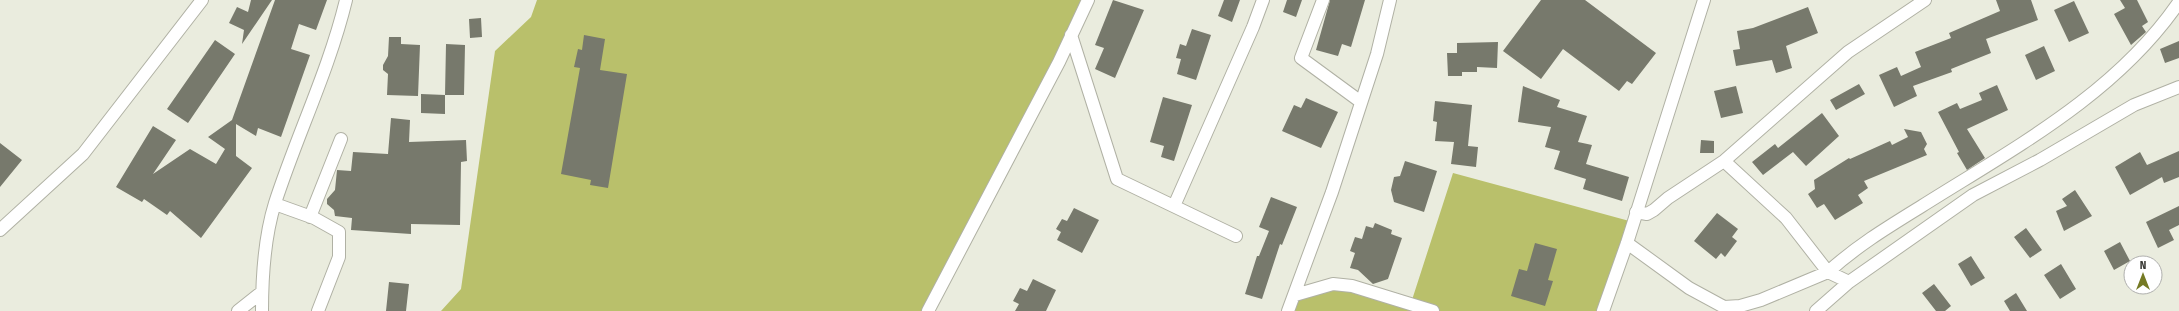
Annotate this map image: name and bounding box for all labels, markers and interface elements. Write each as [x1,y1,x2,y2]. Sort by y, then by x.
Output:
north arrow [2123,255,2163,295]
text: N [2140,259,2146,272]

